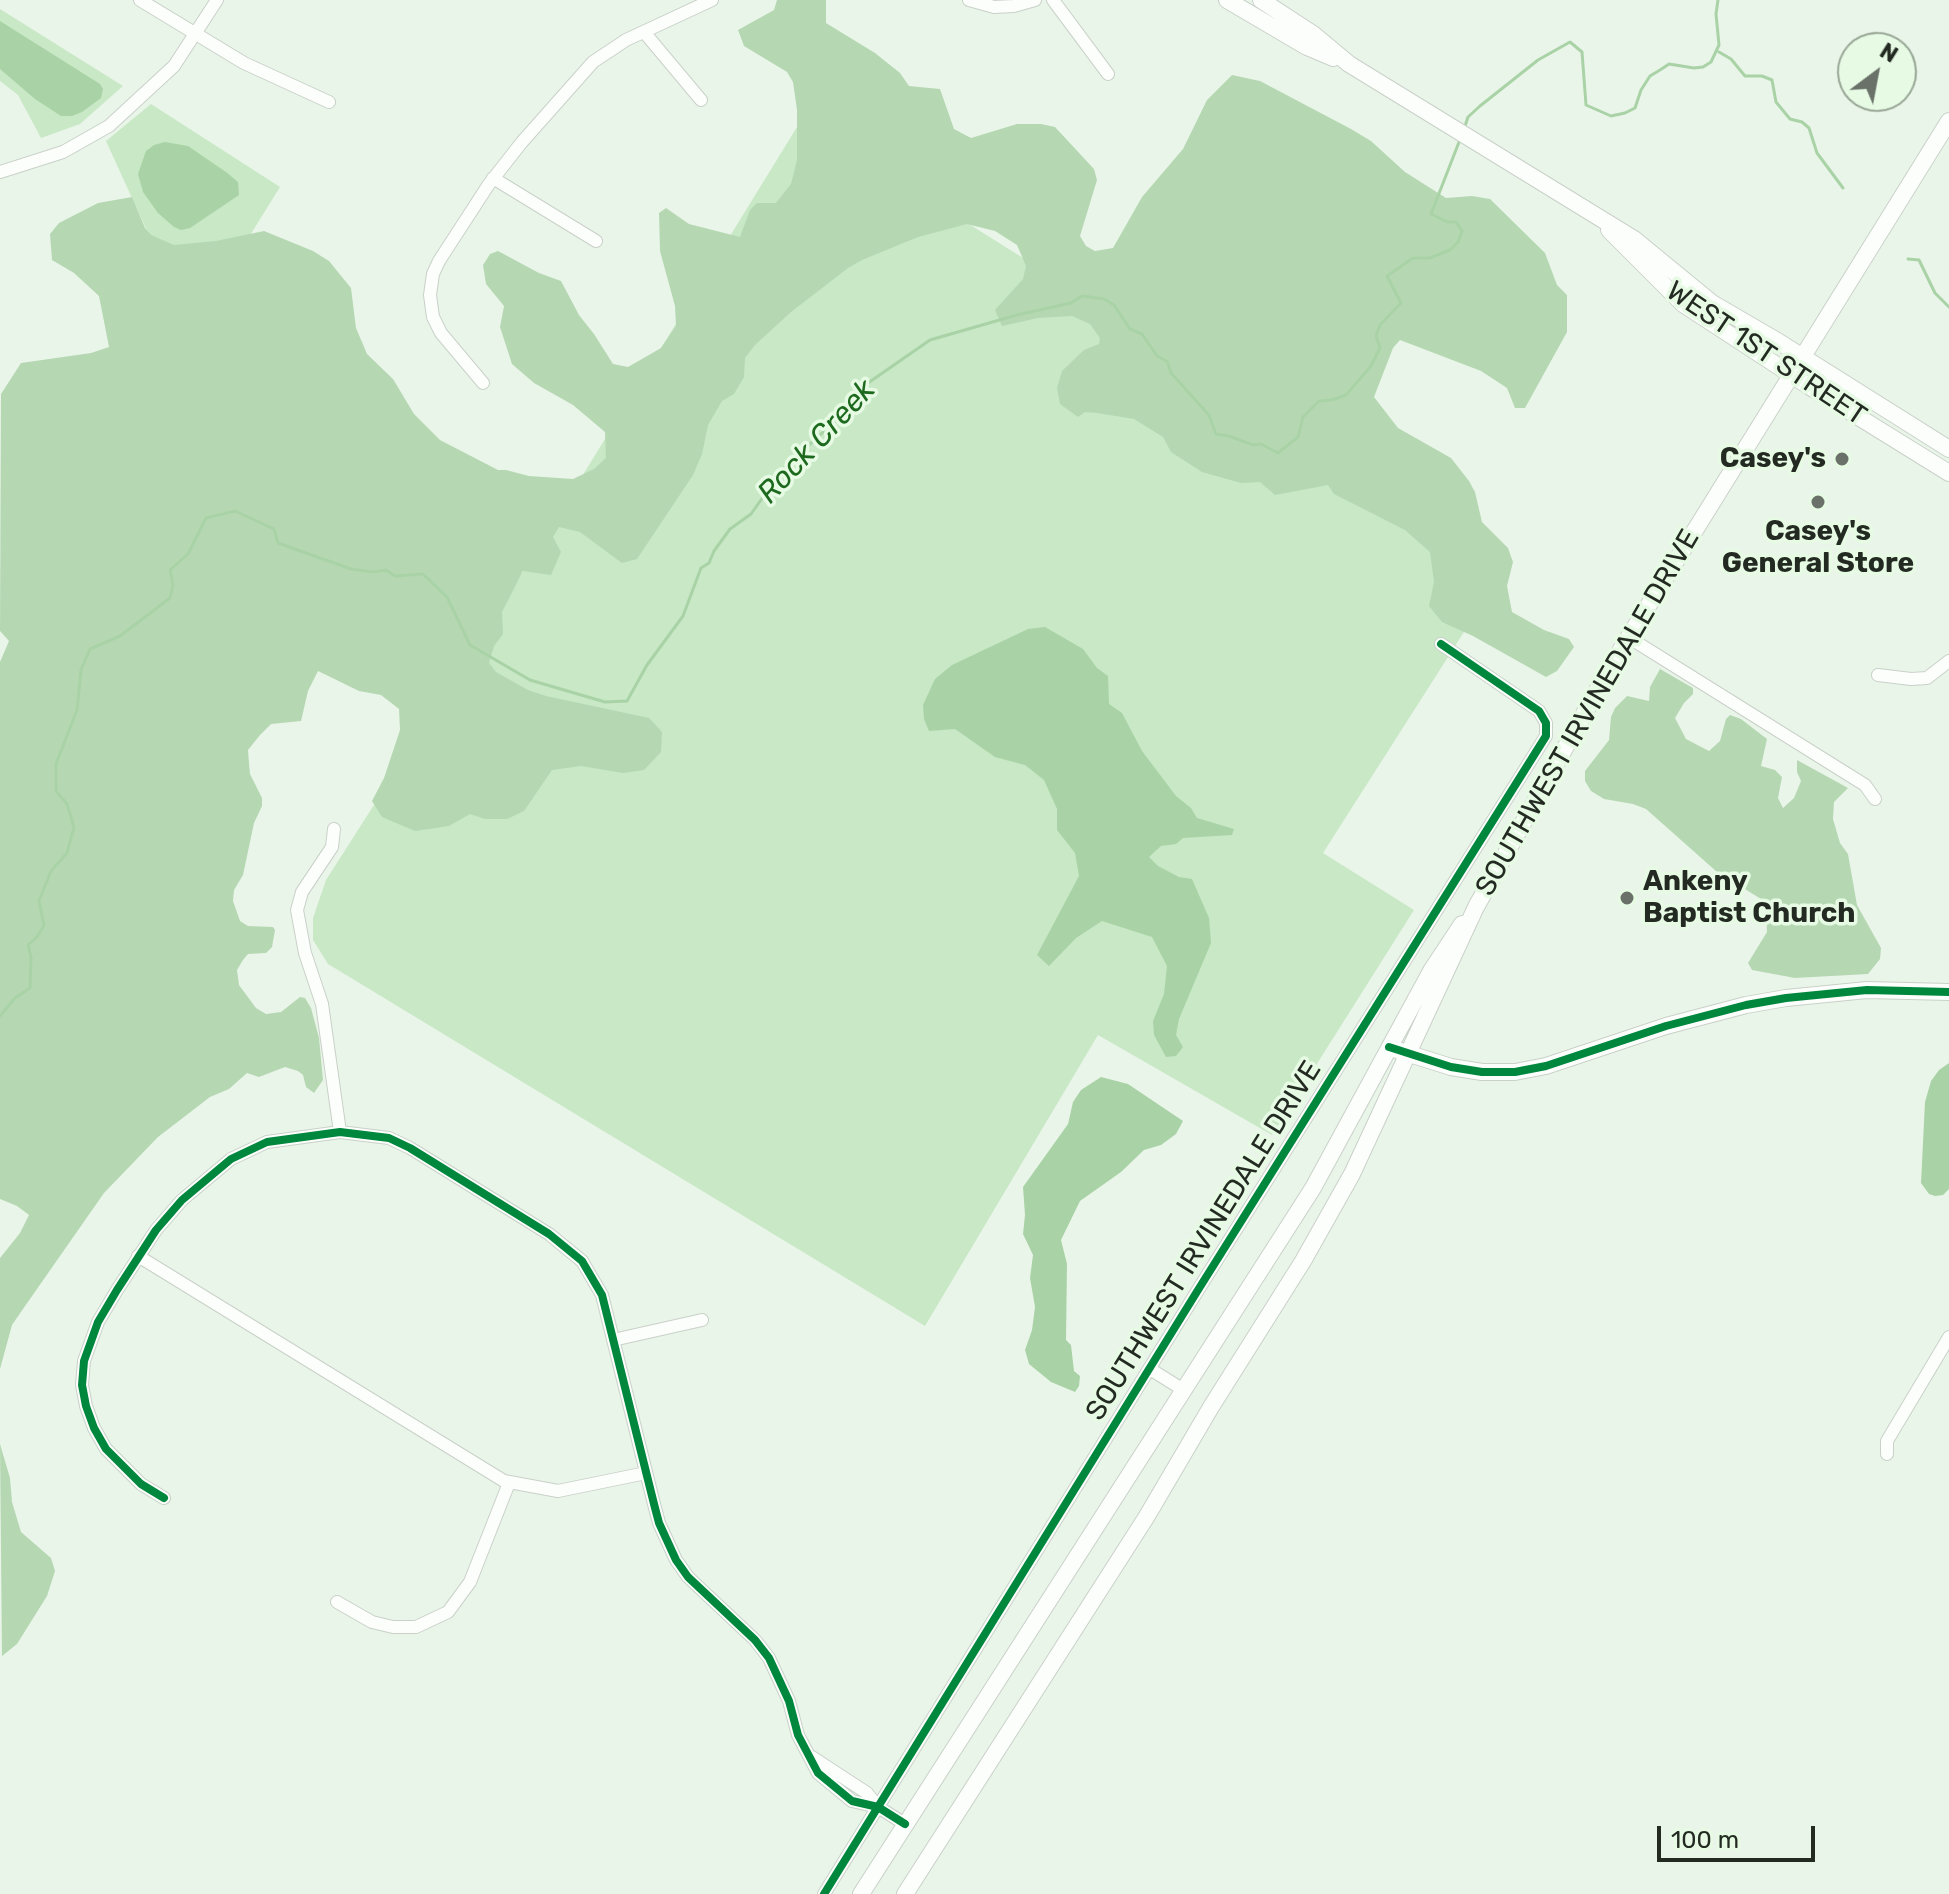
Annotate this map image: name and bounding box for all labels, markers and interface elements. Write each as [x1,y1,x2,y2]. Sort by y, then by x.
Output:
north arrow [1837,32,1917,112]
text: N [1875,37,1903,69]
street label: WEST 1ST STREET [1660,275,1872,433]
water label: Rock Creek [751,373,883,511]
place label: Casey's [1720,442,1826,476]
marker: Casey's [1833,450,1851,468]
marker: Casey's General Store [1809,493,1827,511]
place label: Casey's General Store [1722,515,1914,581]
street label: SOUTHWEST IRVINEDALE DRIVE [1469,524,1707,902]
place label: Ankeny Baptist Church [1643,865,1855,931]
marker: Ankeny Baptist Church [1618,889,1636,907]
street label: SOUTHWEST IRVINEDALE DRIVE [1079,1055,1329,1427]
scale bar [1661,1810,1819,1860]
text: 100 m [1671,1826,1739,1854]

